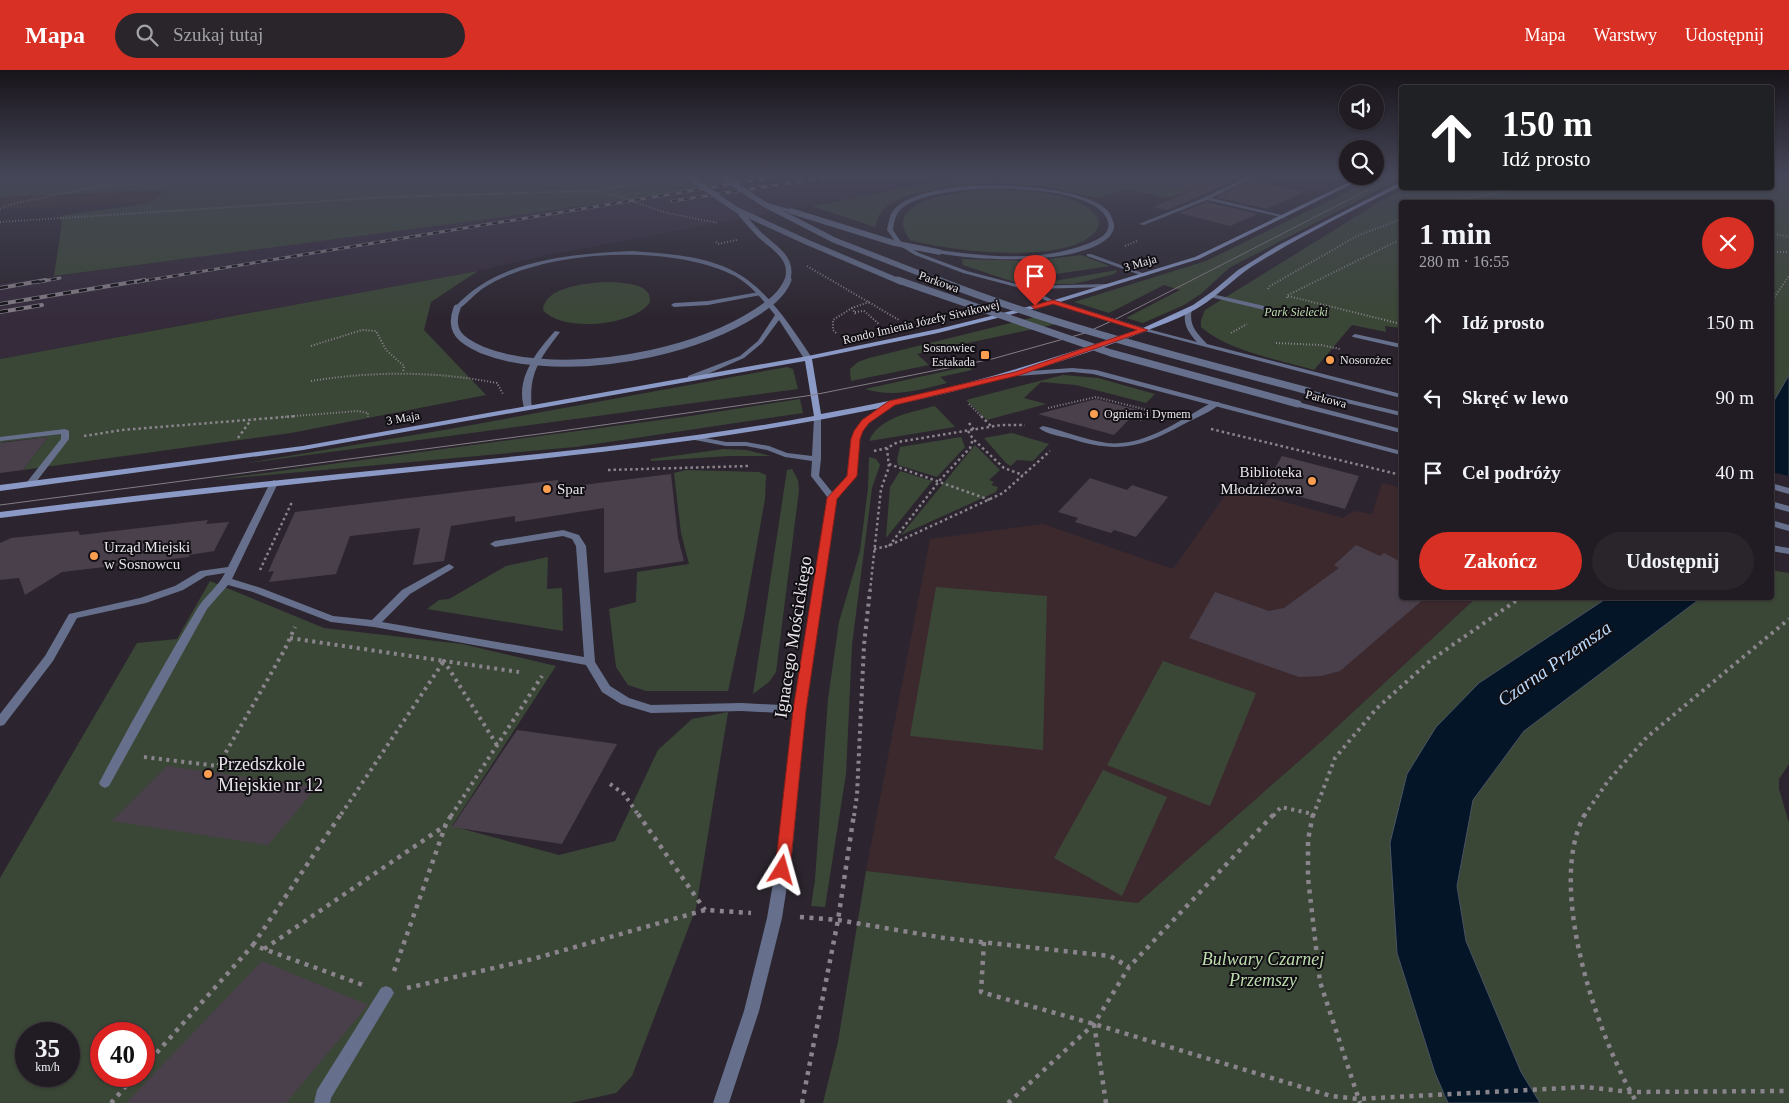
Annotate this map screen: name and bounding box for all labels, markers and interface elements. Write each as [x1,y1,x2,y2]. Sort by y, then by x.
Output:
search box [115,13,465,58]
icon: search [133,21,161,49]
text: Mapa [25,22,85,48]
text: Szukaj tutaj [173,24,263,45]
text: Mapa [1524,25,1565,45]
text: Warstwy [1593,25,1657,45]
text: Udostępnij [1685,25,1764,45]
map controls [1339,85,1384,185]
button: sound [1339,85,1384,130]
icon: ahead [1419,105,1484,170]
text: 150 m [1502,105,1592,144]
button: search [1339,140,1384,185]
text: Idź prosto [1502,146,1591,171]
text: 1 min [1419,217,1492,250]
button: close [1702,217,1754,269]
street label: 3 Maja [1122,251,1159,274]
text: 280 m · 16:55 [1419,253,1509,270]
pin [1014,255,1056,306]
icon: arrive [1021,262,1049,290]
street label: Parkowa [917,268,962,296]
street label: Rondo Imienia Józefy Siwikowej [841,297,1001,347]
park label: Park Sielecki [1263,305,1328,319]
icon: ahead [1419,309,1447,337]
text: Idź prosto [1462,312,1545,333]
text: 150 m [1706,312,1754,333]
place label: Sosnowiec Estakada [923,341,976,369]
marker: Sosnowiec Estakada [979,349,991,361]
place label: Nosorożec [1340,353,1391,367]
marker: Nosorożec [1324,354,1336,366]
icon: left [1419,384,1447,412]
street label: Parkowa [1304,387,1349,411]
text: Skręć w lewo [1462,387,1569,408]
text: 90 m [1715,387,1754,408]
place label: Ogniem i Dymem [1104,407,1191,421]
street label: 3 Maja [385,408,421,428]
marker: Ogniem i Dymem [1088,408,1100,420]
icon: arrive [1419,459,1447,487]
text: Cel podróży [1462,462,1561,483]
text: 40 m [1715,462,1754,483]
place label: Biblioteka Młodzieżowa [1220,464,1302,497]
marker: Biblioteka Młodzieżowa [1306,475,1318,487]
place label: Spar [557,481,585,497]
marker: Spar [541,483,553,495]
button: Zakończ [1419,532,1582,590]
button: Udostępnij [1592,532,1754,590]
place label: Urząd Miejski w Sosnowcu [104,539,190,572]
marker: Urząd Miejski w Sosnowcu [88,550,100,562]
street label: Ignacego Mościckiego [770,555,816,719]
water label: Czarna Przemsza [1494,617,1615,710]
place label: Przedszkole Miejskie nr 12 [218,754,323,795]
marker: Przedszkole Miejskie nr 12 [202,768,214,780]
position arrow [755,843,807,895]
park label: Bulwary Czarnej Przemszy [1202,949,1324,990]
speed limit sign: 40 [90,1022,155,1087]
text: 35 [35,1035,60,1062]
text: km/h [35,1060,60,1074]

